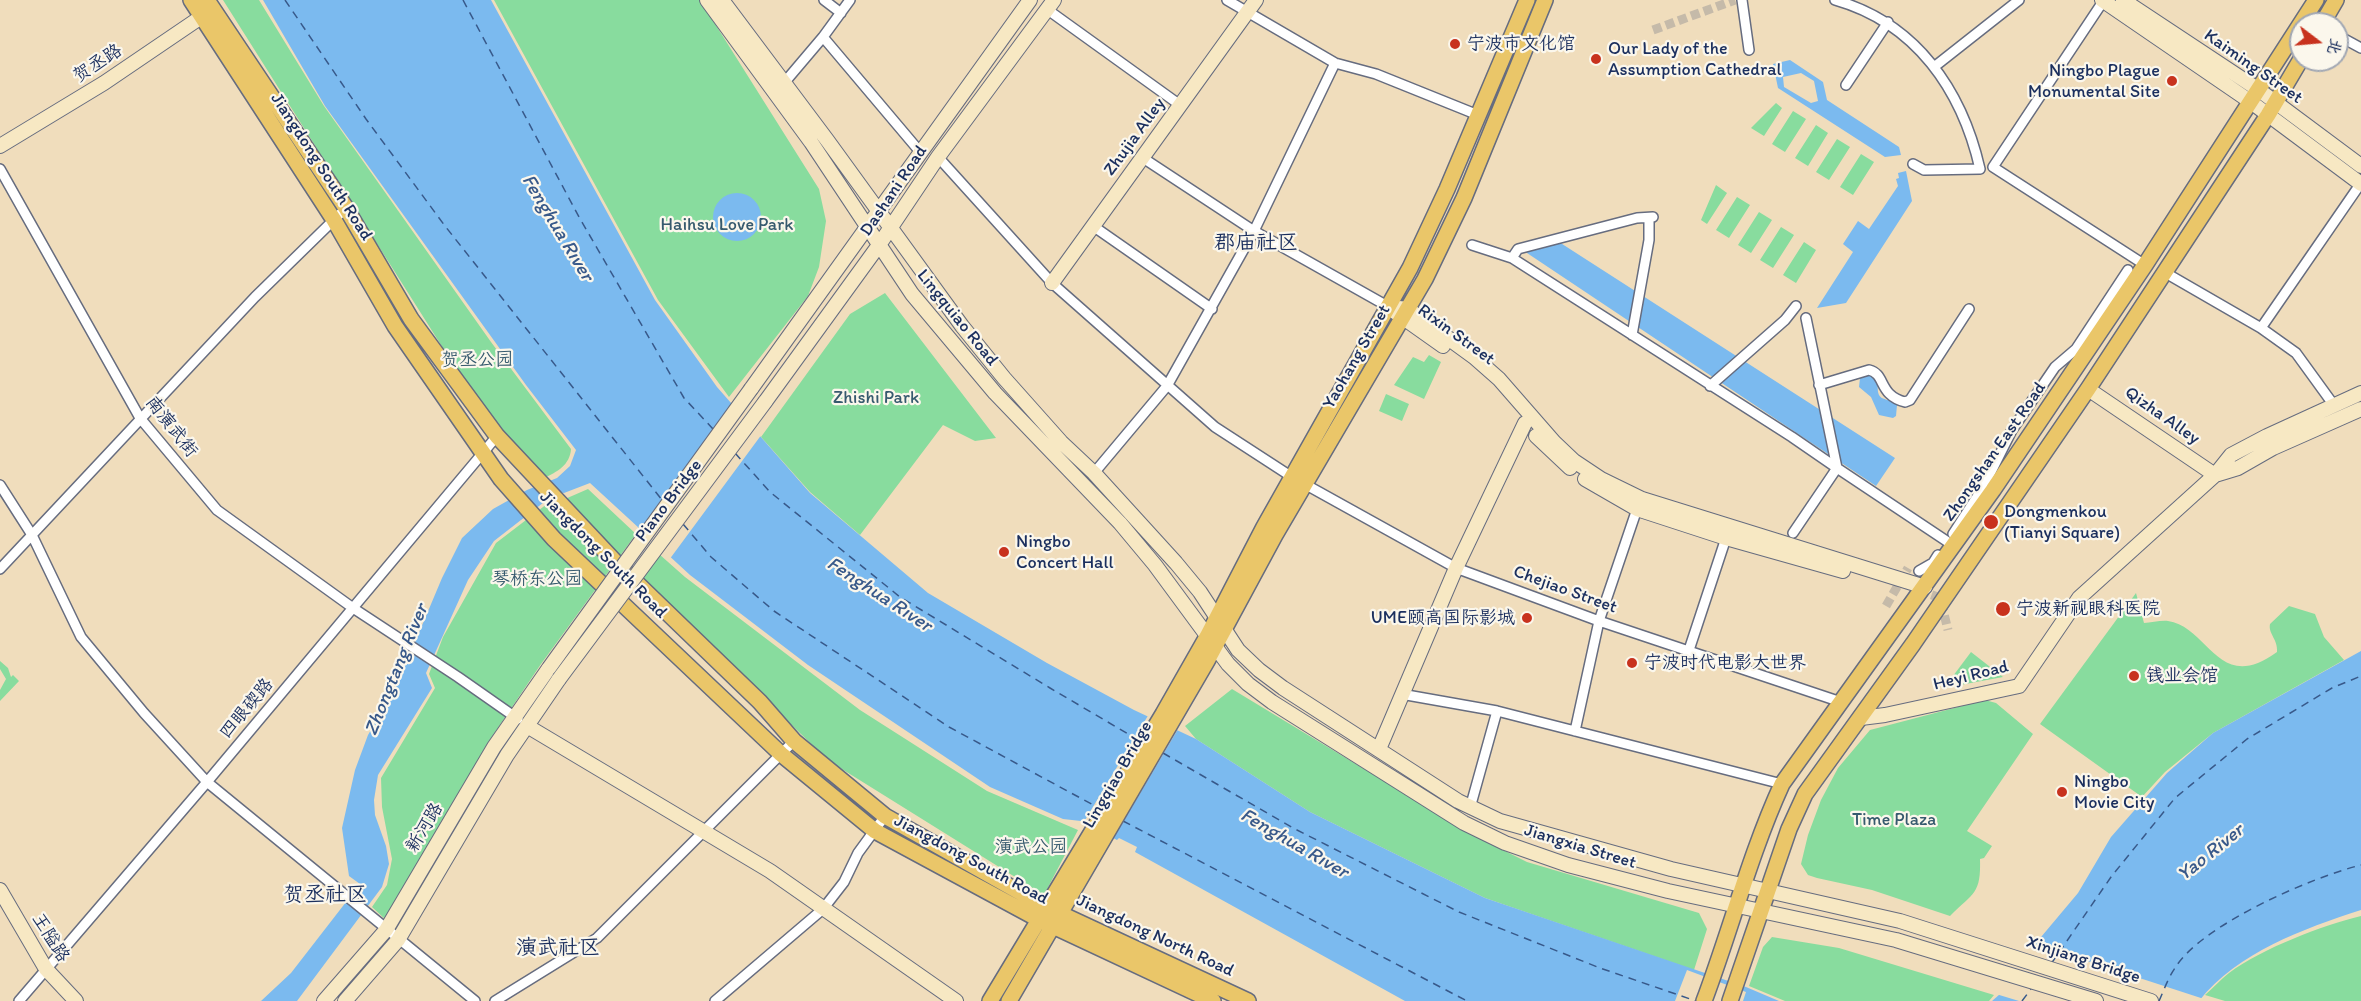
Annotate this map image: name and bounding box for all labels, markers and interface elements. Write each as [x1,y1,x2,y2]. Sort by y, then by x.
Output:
north arrow [2289,12,2349,72]
street label: Kaiming Street [2199,25,2307,109]
place label: 宁波市文化馆 [1467,33,1575,55]
text: 北 [2324,36,2346,57]
marker: 宁波市文化馆 [1448,37,1462,51]
place label: Our Lady of the Assumption Cathedral [1608,38,1782,80]
street label: 贺丞路 [69,40,127,88]
marker: Our Lady of the Assumption Cathedral [1589,52,1603,66]
place label: Ningbo Plague Monumental Site [2028,60,2160,103]
marker: Ningbo Plague Monumental Site [2165,74,2179,88]
street label: Jiangdong South Road [265,89,377,245]
street label: Zhujia Alley [1099,94,1171,180]
street label: Dashani Road [856,141,932,241]
water label: Fenghua Rıver [516,170,598,286]
park label: Haihsu Love Park [661,214,793,236]
district label: 郡庙社区 [1214,231,1298,257]
street label: Lingquiao Road [911,265,1003,371]
street label: Rixin Street [1413,300,1499,370]
street label: Yaohang Street [1318,301,1396,413]
park label: 贺丞公园 [441,349,513,371]
street label: Zhongshan East Road [1939,378,2051,526]
street label: Qizha Alley [2120,382,2204,450]
park label: Zhishi Park [833,387,919,409]
street label: 南演武街 [140,392,202,462]
street label: Piano Bridge [631,455,707,547]
street label: Jiangdong South Road [535,487,671,623]
place label: Dongmenkou (Tianyi Square) [2004,501,2120,544]
marker: Dongmenkou (Tianyi Square) [1982,513,2000,531]
place label: Ningbo Concert Hall [1016,531,1114,574]
marker: Ningbo Concert Hall [997,545,1011,559]
water label: Fenghua Rıver [822,552,936,638]
street label: Chejiao Street [1510,561,1620,619]
park label: 琴桥东公园 [492,568,582,590]
place label: 宁波新视眼科医院 [2016,598,2160,620]
marker: 宁波新视眼科医院 [1994,600,2012,618]
water label: Zhongtang River [360,601,434,739]
place label: UME颐高国际影城 [1371,607,1515,629]
marker: UME颐高国际影城 [1520,611,1534,625]
place label: 宁波时代电影大世界 [1644,652,1806,674]
marker: 宁波时代电影大世界 [1625,656,1639,670]
street label: Heyi Road [1931,656,2011,696]
place label: 钱业会馆 [2146,665,2218,687]
marker: 钱业会馆 [2127,669,2141,683]
street label: 四眼碶路 [216,674,278,744]
street label: Lingqiao Bridge [1079,718,1157,832]
place label: Ningbo Movie City [2074,771,2154,814]
marker: Ningbo Movie City [2055,785,2069,799]
street label: 新河路 [402,799,448,857]
water label: Fenghua Rıver [1236,803,1352,885]
park label: Time Plaza [1852,809,1936,831]
street label: Jiangdong South Road [890,810,1052,910]
water label: Yao River [2173,819,2249,887]
street label: Jiangxia Street [1521,820,1639,874]
park label: 演武公园 [995,836,1067,858]
district label: 贺丞社区 [283,883,367,909]
street label: Jiangdong North Road [1073,890,1237,982]
street label: 王隘路 [27,909,73,967]
street label: Xinjiang Bridge [2023,931,2143,989]
district label: 演武社区 [516,936,600,962]

